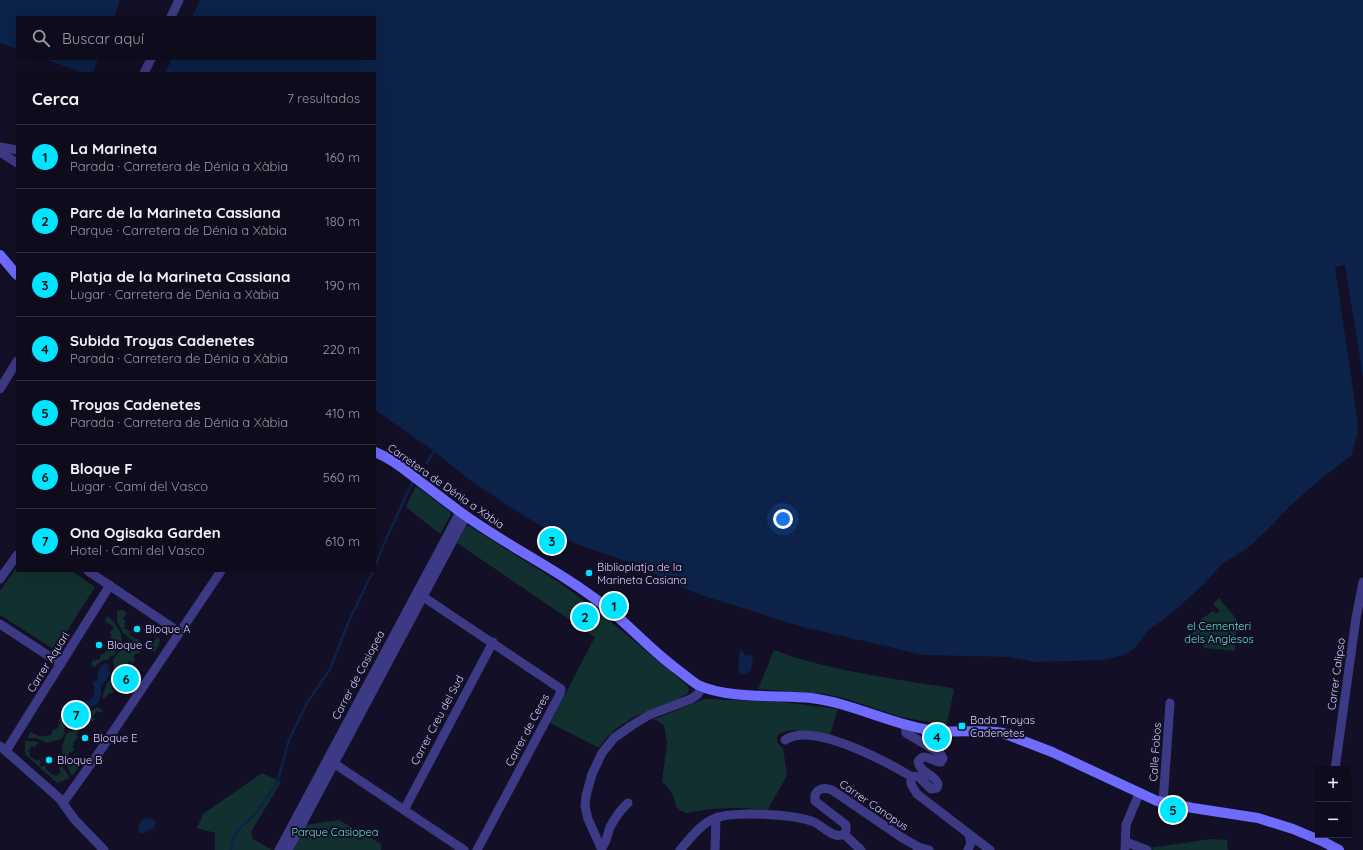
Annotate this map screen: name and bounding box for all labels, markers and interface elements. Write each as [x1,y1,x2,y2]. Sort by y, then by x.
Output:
search box [16,16,376,60]
icon: search [30,27,52,49]
text: Buscar aquí [62,29,144,48]
text: Cerca [32,88,79,109]
text: 7 resultados [287,90,360,106]
text: La Marineta [70,139,157,158]
text: 1 [42,149,48,165]
text: 160 m [325,149,360,165]
text: Parada · Carretera de Dénia a Xàbia [70,158,288,174]
text: Parc de la Marineta Cassiana [70,203,281,222]
text: 2 [41,213,49,229]
text: 180 m [325,213,360,229]
text: Parque · Carretera de Dénia a Xàbia [70,222,287,238]
text: Platja de la Marineta Cassiana [70,267,290,286]
text: 3 [42,277,48,293]
text: 190 m [325,277,360,293]
text: Lugar · Carretera de Dénia a Xàbia [70,286,279,302]
text: Subida Troyas Cadenetes [70,331,254,350]
text: 4 [41,341,49,357]
text: 220 m [322,341,360,357]
text: Parada · Carretera de Dénia a Xàbia [70,350,288,366]
text: Troyas Cadenetes [70,395,201,414]
text: 5 [41,405,49,421]
text: 410 m [325,405,360,421]
text: Parada · Carretera de Dénia a Xàbia [70,414,288,430]
street label: Carretera de Dénia a Xàbia [385,440,507,532]
text: Bloque F [70,459,133,478]
text: 6 [41,469,49,485]
text: 560 m [323,469,360,485]
text: Lugar · Camí del Vasco [70,478,208,494]
your location [773,509,793,529]
text: Ona Ogisaka Garden [70,523,221,542]
pin: 3 [539,526,565,556]
text: 7 [41,533,49,549]
text: 610 m [325,533,360,549]
text: Hotel · Camí del Vasco [70,542,205,558]
place label: Biblioplatja de la Marineta Casiana [597,560,686,587]
marker: Biblioplatja de la Marineta Casiana [584,568,594,578]
pin: 1 [601,591,627,621]
pin: 2 [572,602,598,632]
park label: el Cementeri dels Anglesos [1184,619,1254,646]
place label: Bloque A [145,622,190,636]
marker: Bloque A [132,624,142,634]
street label: Carrer de Casiopea [329,628,387,722]
street label: Carrer Aquari [24,629,72,695]
street label: Carrer Calipso [1324,637,1348,711]
place label: Bloque C [107,638,153,652]
marker: Bloque C [94,640,104,650]
pin: 6 [113,664,139,694]
street label: Carrer Creu del Sud [407,673,467,767]
street label: Carrer de Ceres [502,691,552,769]
pin: 7 [63,700,89,730]
place label: Bada Troyas Cadenetes [970,713,1035,740]
marker: Bada Troyas Cadenetes [957,721,967,731]
pin: 4 [924,722,950,752]
street label: Calle Fobos [1146,722,1164,782]
place label: Bloque E [93,731,138,745]
marker: Bloque E [80,733,90,743]
place label: Bloque B [57,753,103,767]
marker: Bloque B [44,755,54,765]
map controls [1315,766,1351,838]
button: + [1315,766,1351,802]
street label: Carrer Canopus [837,777,911,833]
pin: 5 [1160,795,1186,825]
button: − [1315,802,1351,838]
park label: Parque Casiopea [292,825,378,839]

